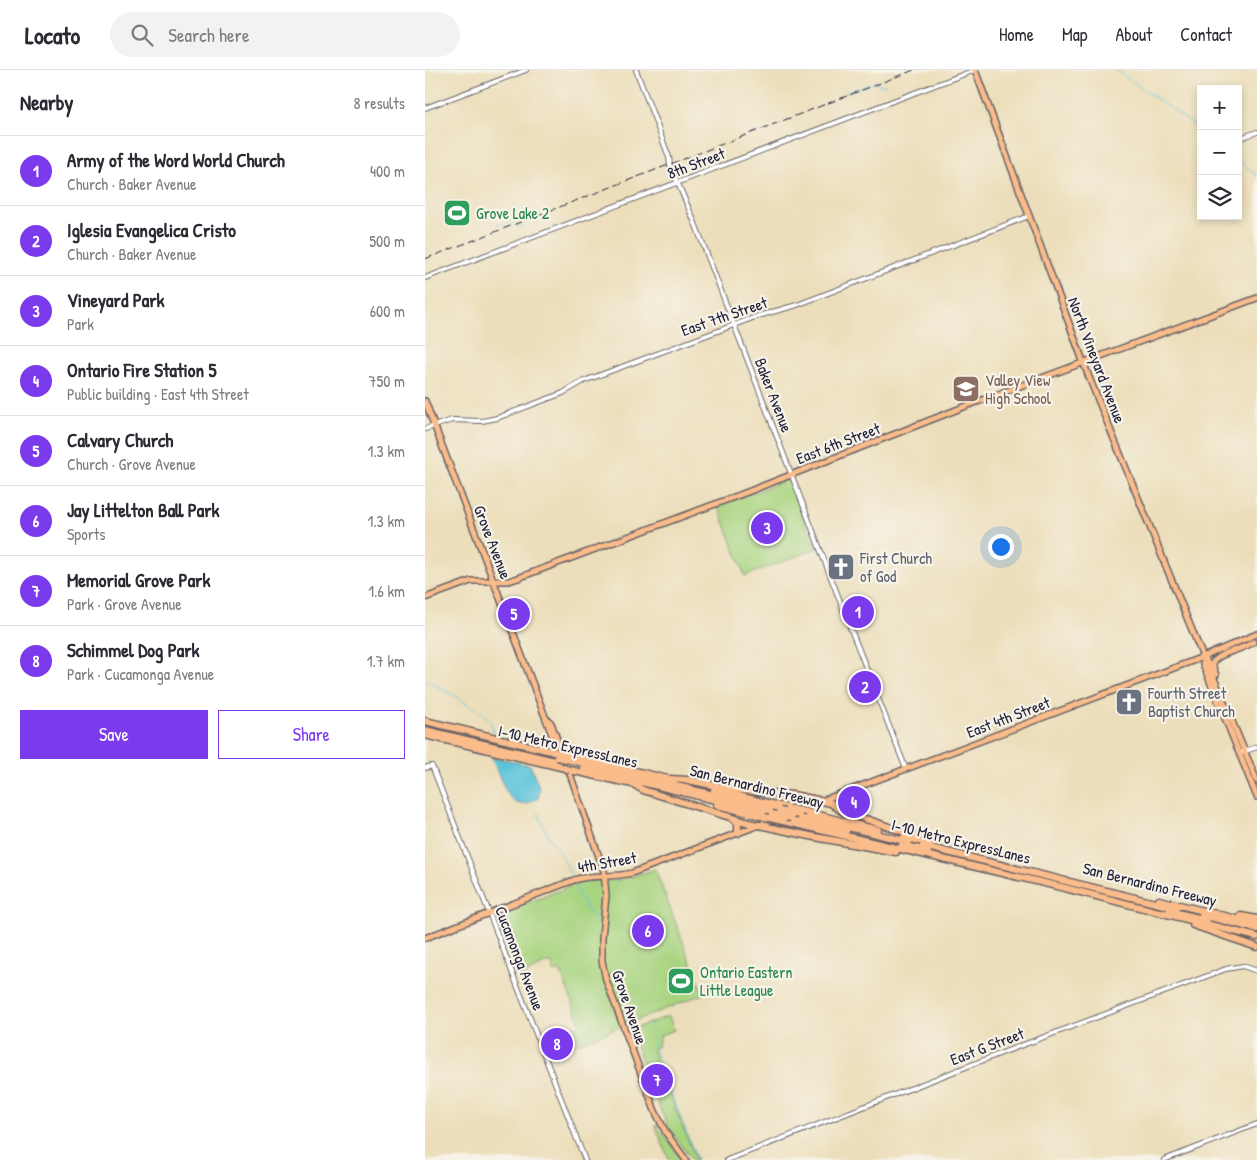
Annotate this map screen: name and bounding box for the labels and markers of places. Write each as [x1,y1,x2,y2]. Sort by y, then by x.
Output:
sports icon: Grove Lake 2 [442,198,472,228]
place label: Grove Lake 2 [476,202,550,224]
place label: Valley View High School [985,369,1052,409]
school or university icon: Valley View High School [951,374,981,404]
pin: 3 [751,509,783,547]
place label: First Church of God [859,547,932,587]
church icon: First Church of God [826,552,856,582]
pin: 1 [842,593,874,631]
pin: 5 [498,595,530,633]
pin: 2 [849,668,881,706]
place label: Fourth Street Baptist Church [1147,682,1235,722]
church icon: Fourth Street Baptist Church [1114,687,1144,717]
pin: 4 [838,783,870,821]
pin: 6 [632,912,664,950]
place label: Ontario Eastern Little League [700,961,793,1001]
sports icon: Ontario Eastern Little League [666,966,696,996]
pin: 8 [541,1025,573,1063]
pin: 7 [641,1061,673,1099]

